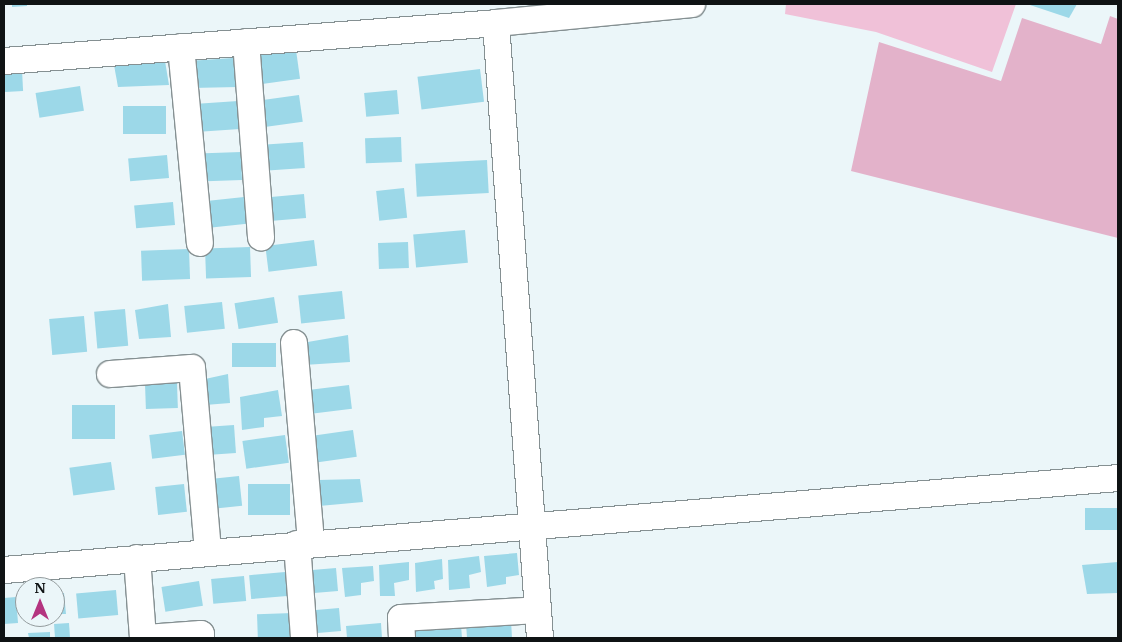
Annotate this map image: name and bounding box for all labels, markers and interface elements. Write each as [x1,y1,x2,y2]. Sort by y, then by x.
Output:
north arrow [15,577,65,627]
text: N [34,579,46,597]

